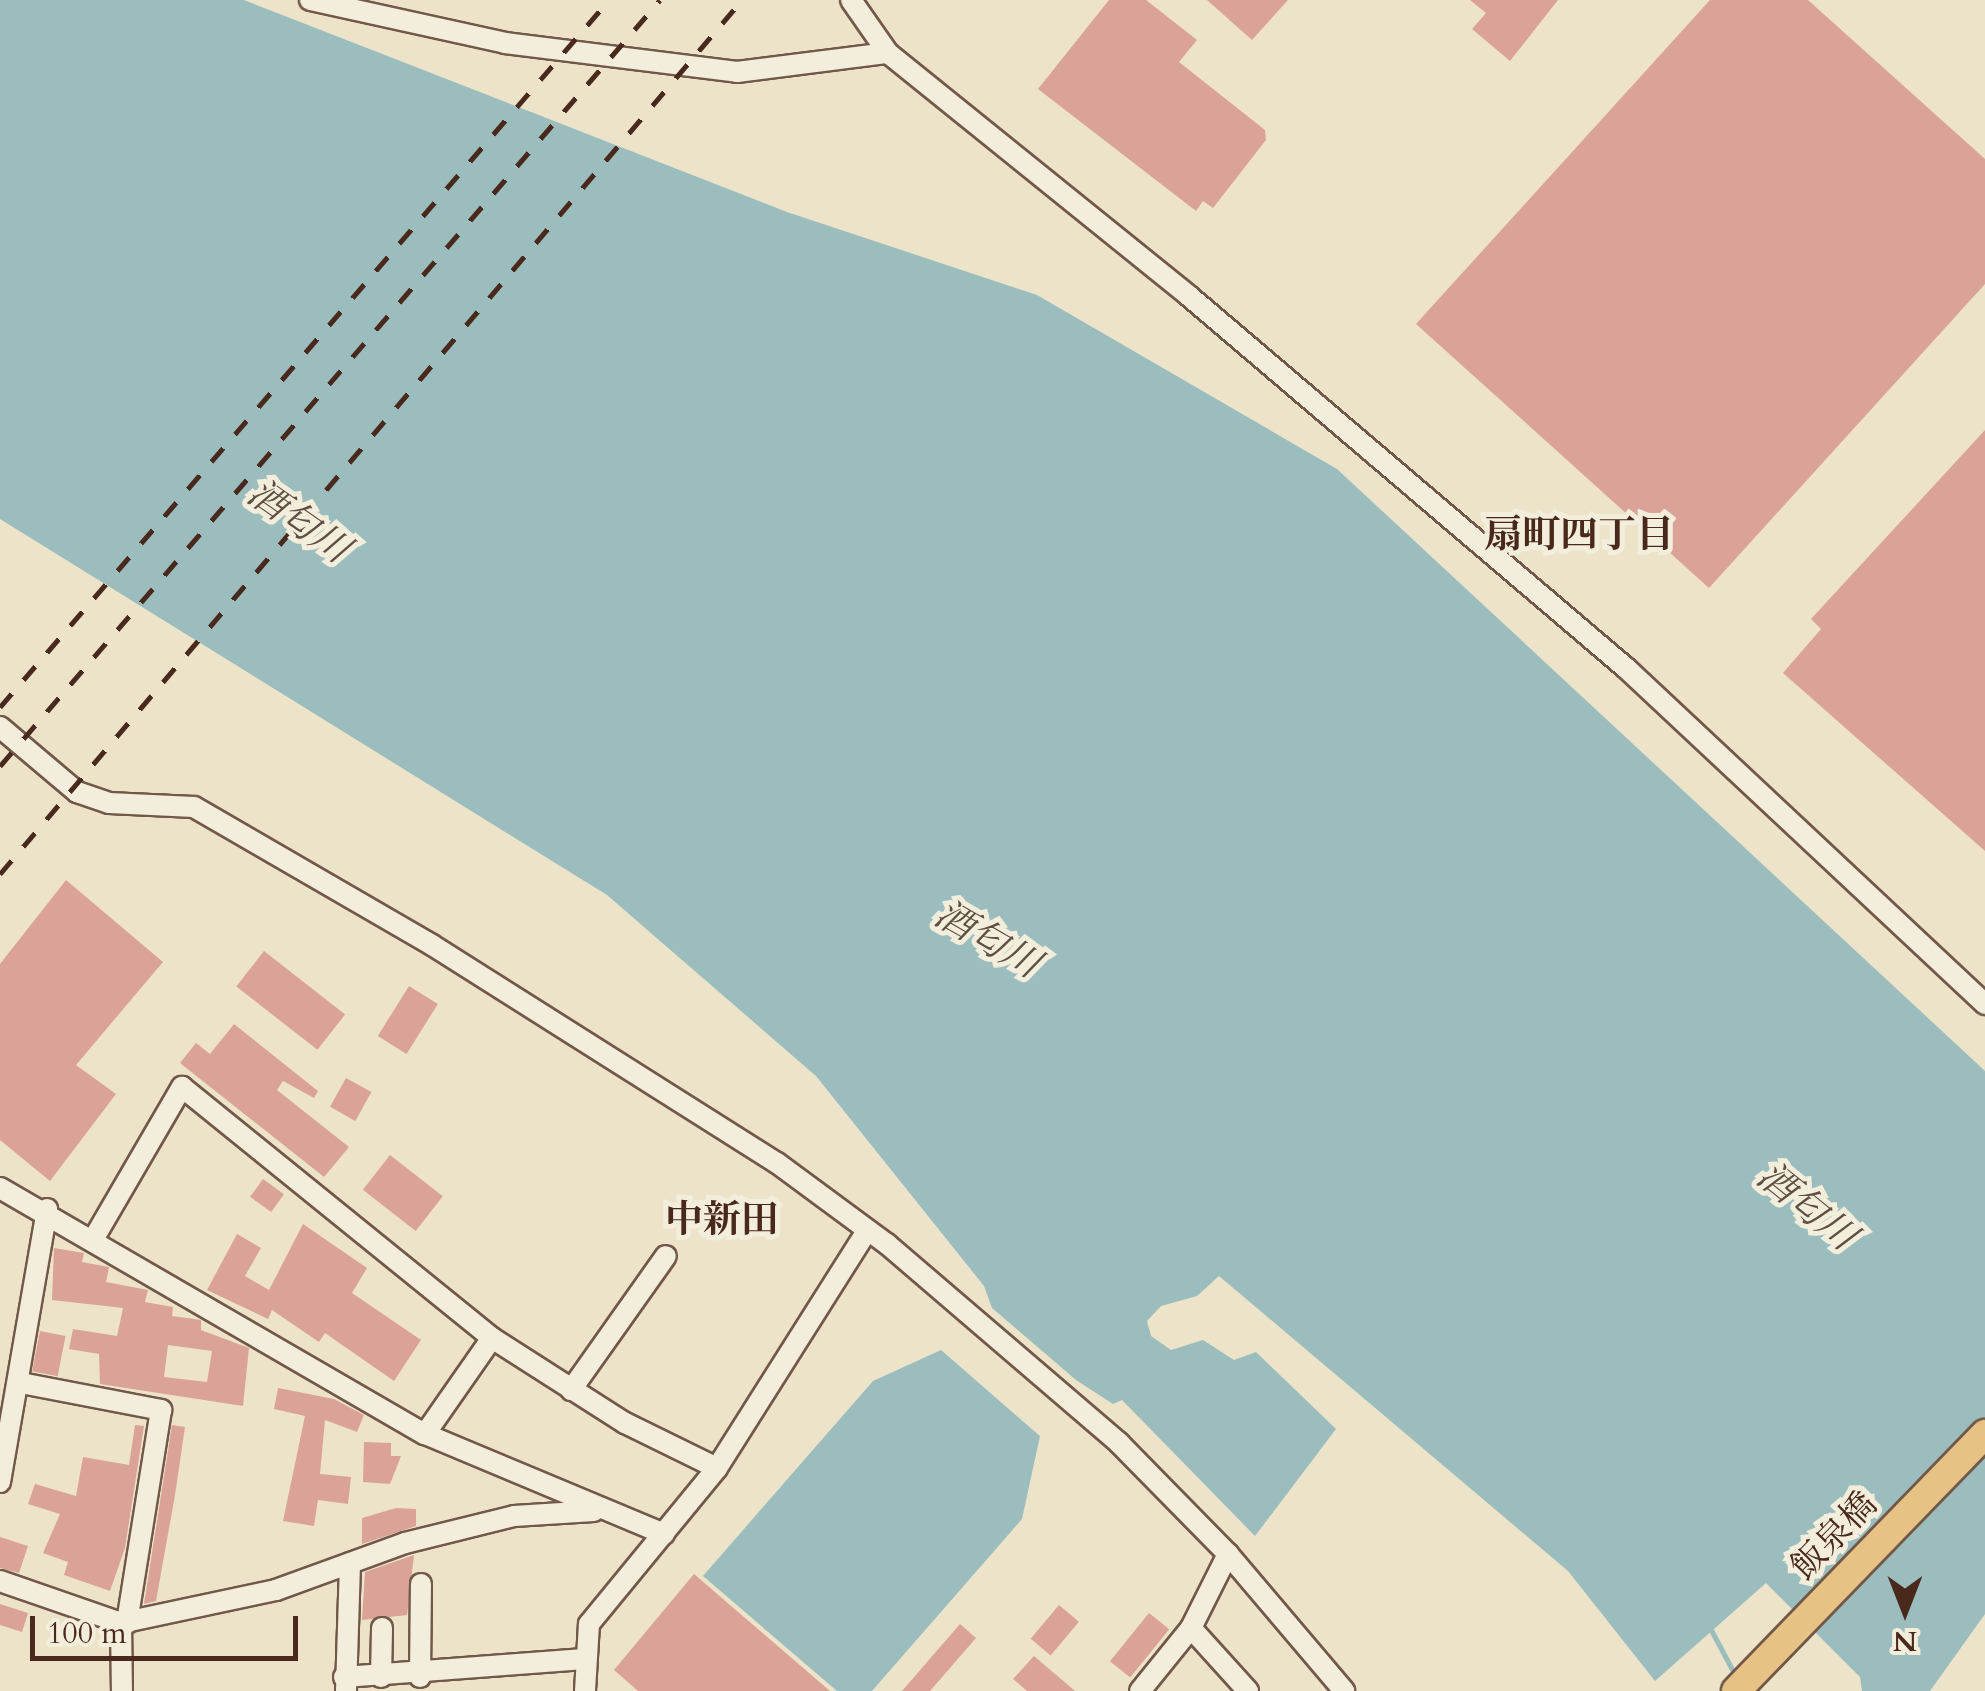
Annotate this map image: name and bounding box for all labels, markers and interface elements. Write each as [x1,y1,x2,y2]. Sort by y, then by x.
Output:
water label: 酒匂川 [238,471,358,573]
district label: 扇町四丁目 [1484,513,1674,559]
water label: 酒匂川 [926,892,1048,988]
water label: 酒匂川 [1747,1153,1865,1261]
district label: 中新田 [665,1198,779,1244]
street label: 飯泉橋 [1782,1484,1886,1588]
north arrow [1855,1561,1955,1661]
scale bar [35,1596,302,1658]
text: 100 m [47,1613,127,1654]
text: N [1893,1622,1917,1660]

